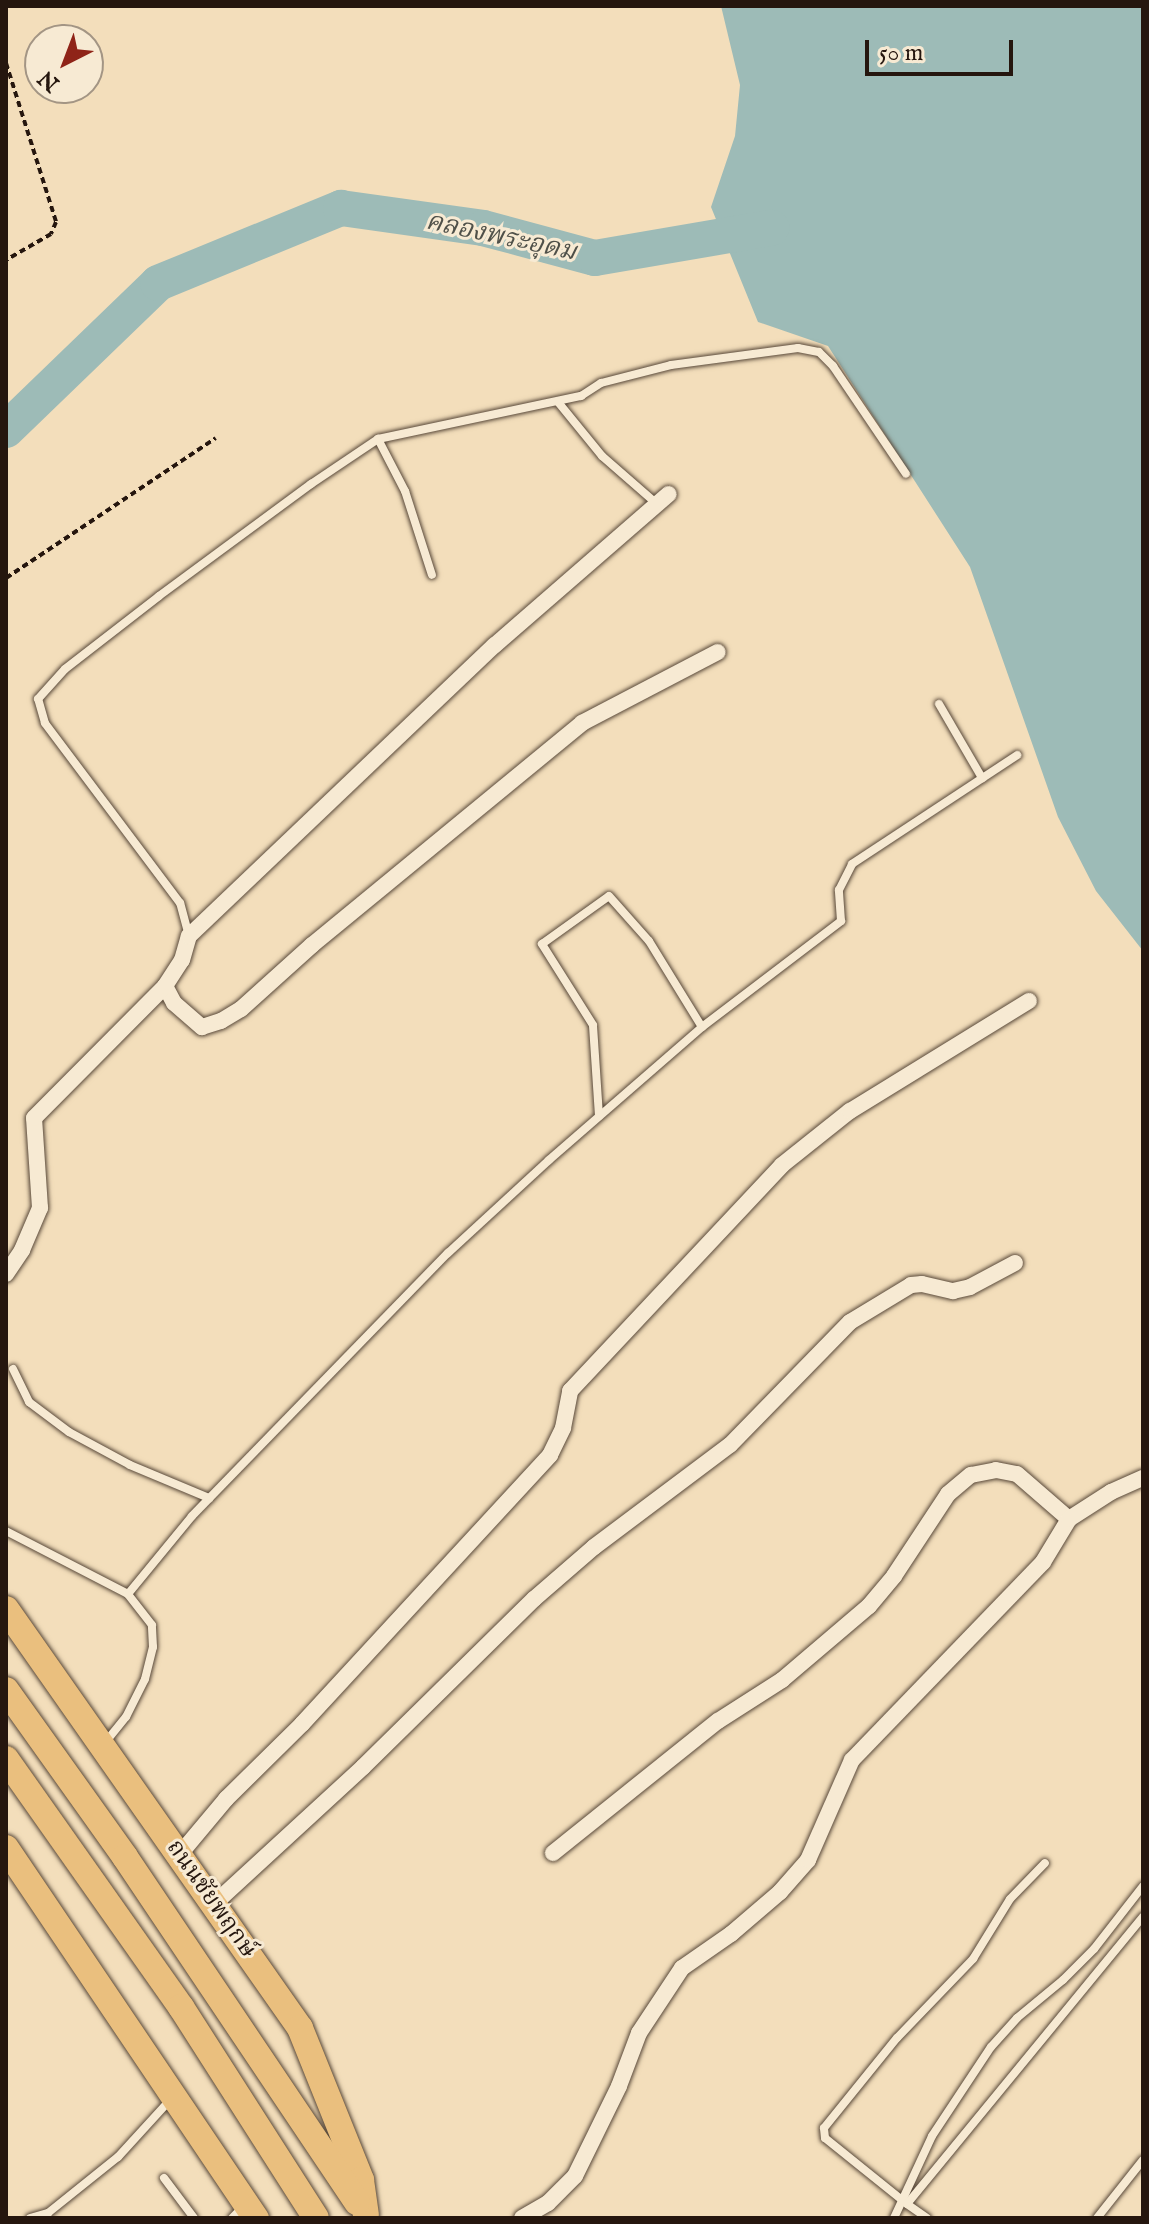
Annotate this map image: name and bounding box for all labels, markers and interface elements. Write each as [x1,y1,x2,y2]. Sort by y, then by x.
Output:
north arrow [24,24,104,104]
scale bar [869,24,1017,74]
text: 50 m [879,38,923,69]
text: N [33,64,66,97]
water label: คลองพระอุดม [423,206,579,268]
street label: ถนนชัยพฤกษ์ [160,1834,262,1964]

